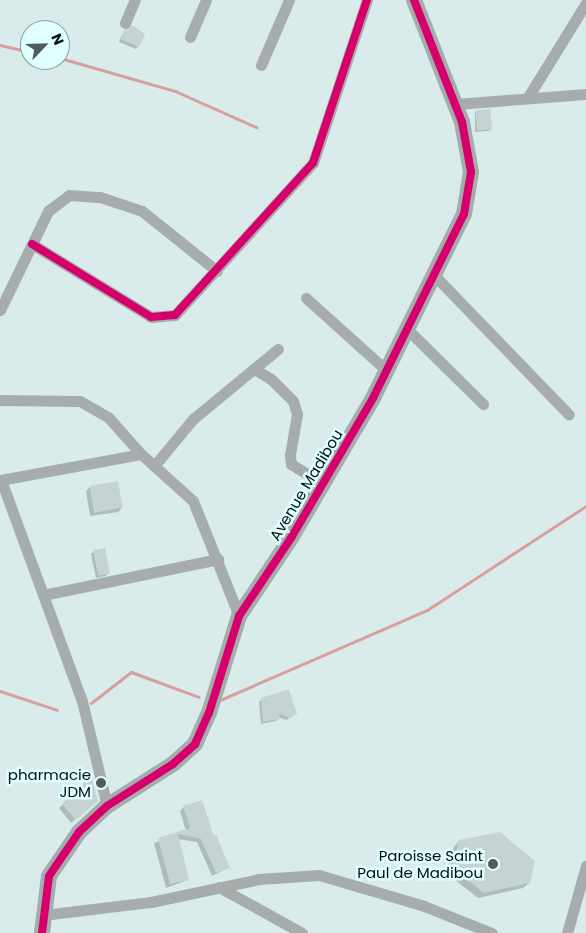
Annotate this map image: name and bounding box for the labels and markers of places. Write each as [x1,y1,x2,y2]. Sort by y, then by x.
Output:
place label: pharmacie JDM [8,765,91,800]
marker: pharmacie JDM [95,777,107,789]
place label: Paroisse Saint Paul de Madibou [357,846,483,881]
marker: Paroisse Saint Paul de Madibou [487,858,499,870]

